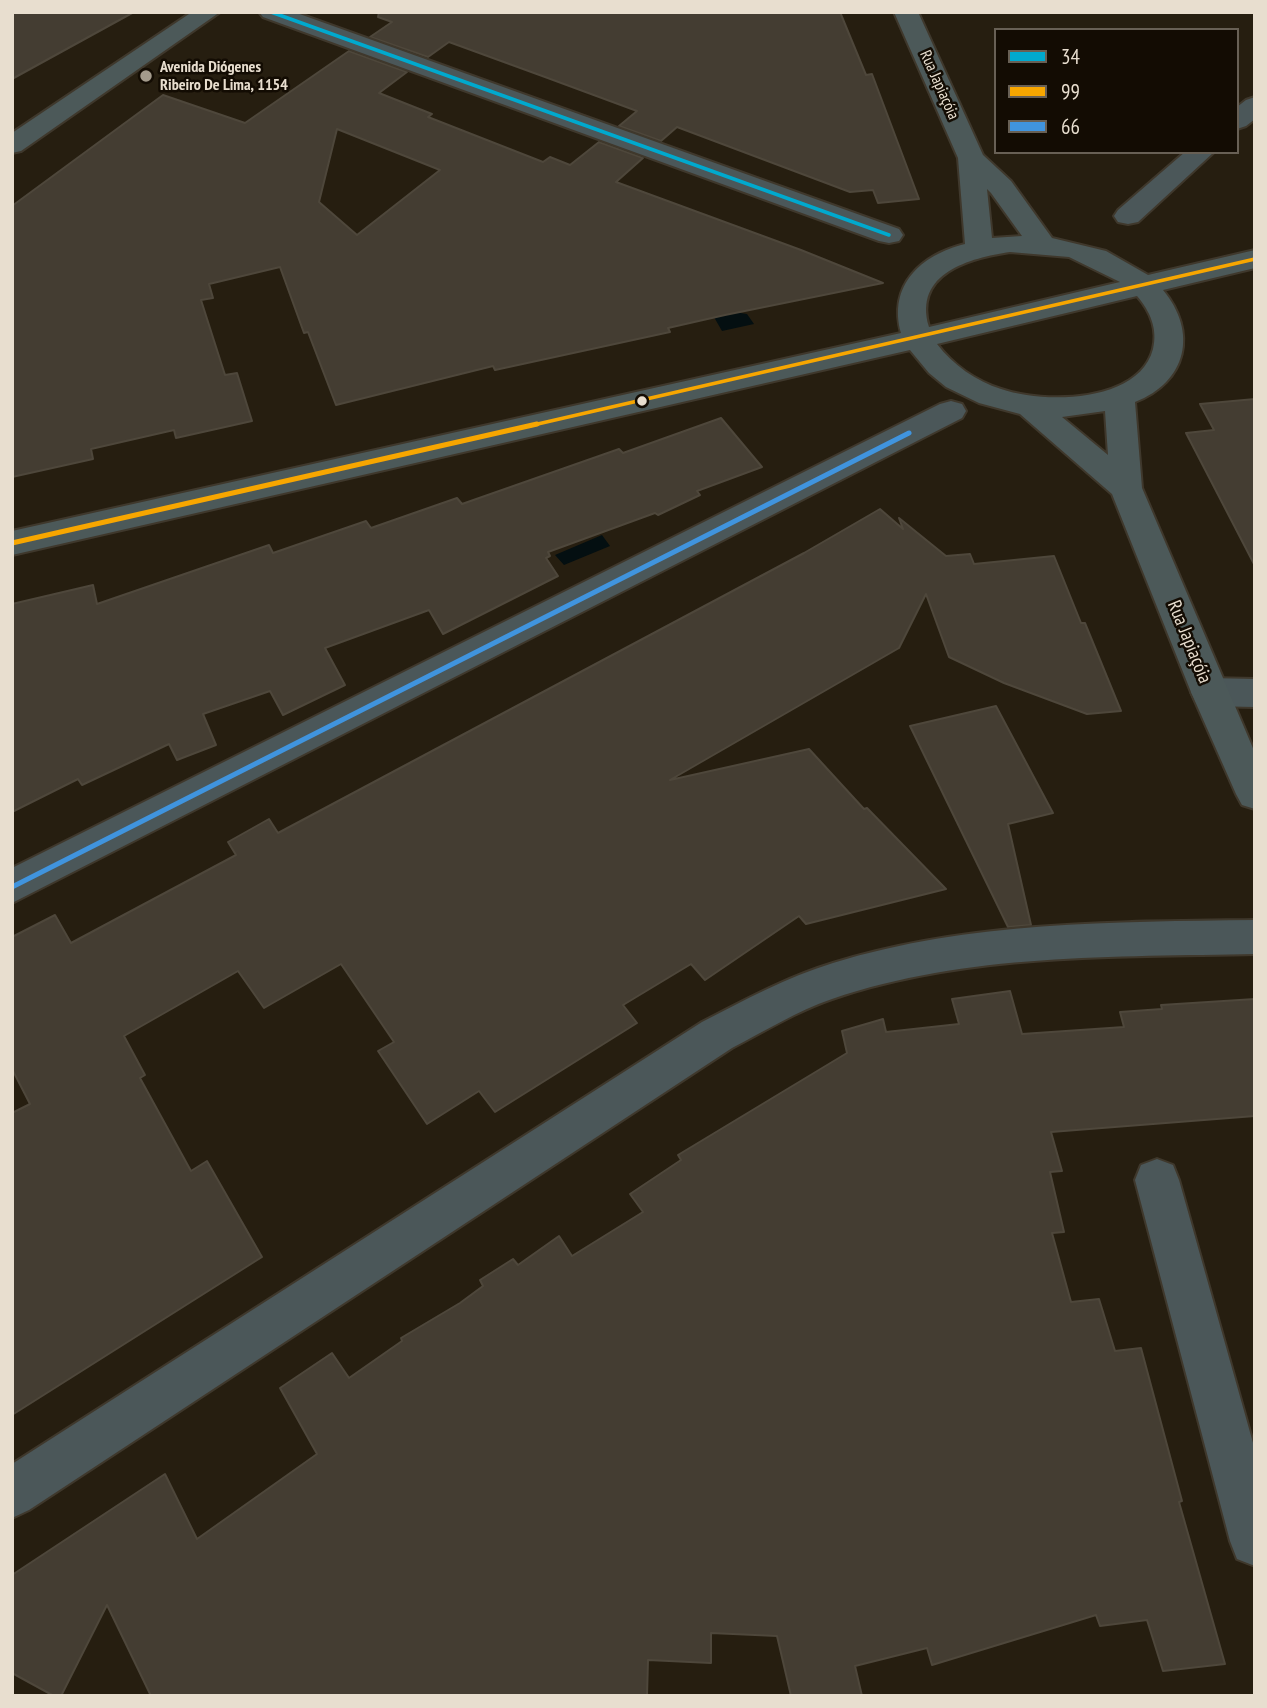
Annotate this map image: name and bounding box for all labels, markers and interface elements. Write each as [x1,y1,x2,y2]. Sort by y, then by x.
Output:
legend [994,28,1239,154]
text: 34 [1061,43,1080,70]
street label: Rua Japiaçóia [915,47,963,123]
place label: Avenida Diógenes Ribeiro De Lima, 1154 [160,57,288,95]
marker: Avenida Diógenes Ribeiro De Lima, 1154 [138,68,154,84]
text: 99 [1061,78,1080,105]
text: 66 [1061,113,1080,140]
unlabelled marker [635,394,649,408]
street label: Rua Japiaçóia [1162,597,1216,687]

